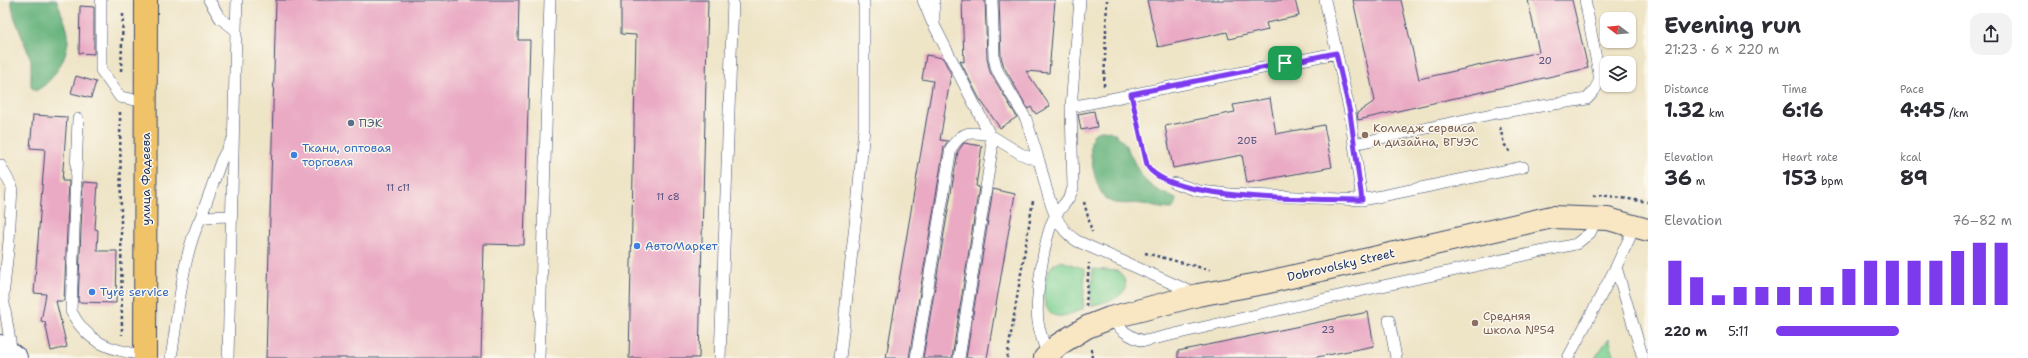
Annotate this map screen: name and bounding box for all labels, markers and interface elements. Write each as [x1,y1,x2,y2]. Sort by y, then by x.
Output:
text: Evening run [1664,11,1801,40]
north arrow [1600,12,1636,48]
map controls [1600,12,1636,92]
button: share [1970,13,2012,55]
text: 21:23 · 6 × 220 m [1664,41,1779,58]
pin [1268,46,1302,80]
icon: arrive [1274,52,1296,74]
house number: 20 [1538,54,1552,67]
button: layers [1600,56,1636,92]
text: Distance [1664,82,1709,97]
text: Time [1782,82,1807,97]
text: Pace [1900,82,1924,97]
text: 1.32 [1664,97,1705,123]
text: 6:16 [1782,97,1824,123]
text: 4:45 [1900,97,1945,123]
text: km [1705,106,1724,121]
text: /km [1945,106,1969,121]
place label: ПЭК [359,115,383,131]
marker: ПЭК [346,118,356,128]
place label: Колледж сервиса и дизайна, ВГУЭС [1373,120,1479,150]
marker: Колледж сервиса и дизайна, ВГУЭС [1360,130,1370,140]
street label: улица Фадеева [138,132,154,226]
house number: 20Б [1237,134,1257,147]
place label: Ткани, оптовая торговля [302,140,391,170]
marker: Ткани, оптовая торговля [289,150,299,160]
text: Elevation [1664,150,1713,165]
text: Heart rate [1782,150,1838,165]
text: kcal [1900,150,1921,165]
text: 36 [1664,165,1692,191]
text: 153 [1782,165,1817,191]
text: 89 [1900,165,1928,191]
text: m [1692,174,1705,189]
text: bpm [1817,174,1843,189]
house number: 11 с11 [386,181,410,194]
house number: 11 с8 [656,190,680,203]
text: Elevation [1664,212,1722,229]
text: 76–82 m [1952,212,2012,229]
place label: АвтоМаркет [645,238,719,254]
marker: АвтоМаркет [632,241,642,251]
street label: Dobrovolsky Street [1286,245,1396,285]
place label: Tyre service [100,284,169,300]
marker: Tyre service [87,287,97,297]
place label: Средняя школа №54 [1483,308,1555,338]
marker: Средняя школа №54 [1470,318,1480,328]
house number: 23 [1321,323,1335,336]
text: 220 m [1664,323,1707,340]
text: 5:11 [1728,323,1749,340]

